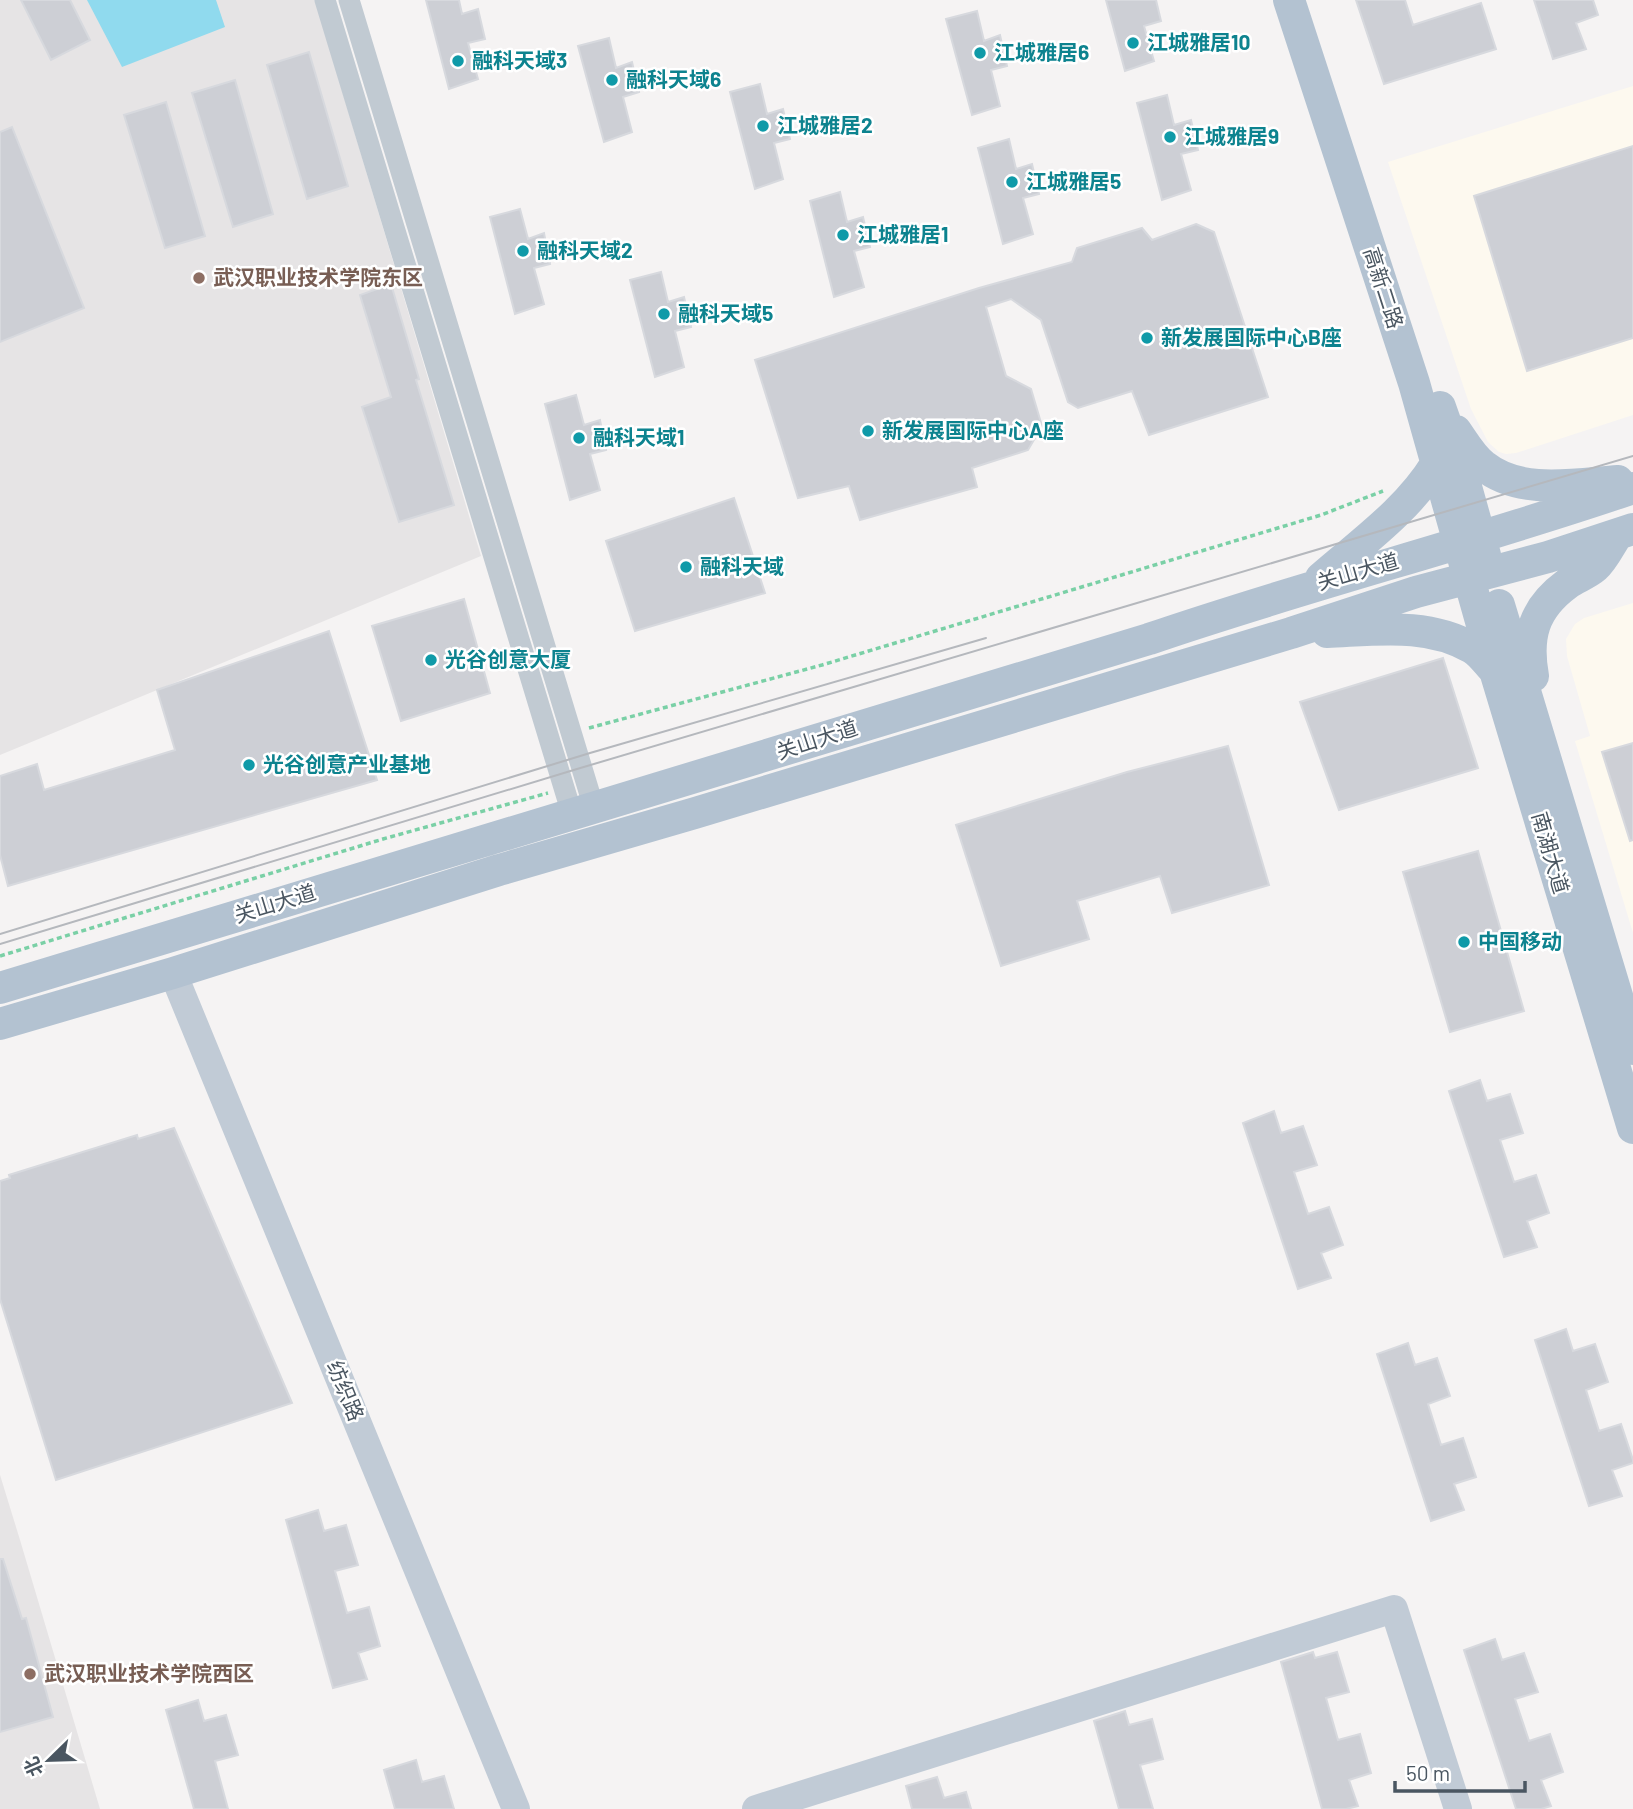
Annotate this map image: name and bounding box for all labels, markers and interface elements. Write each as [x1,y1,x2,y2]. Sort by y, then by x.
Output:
place label: 江城雅居10 [1147,29,1250,54]
marker: 江城雅居10 [1125,35,1141,51]
place label: 江城雅居6 [994,39,1089,64]
marker: 江城雅居6 [972,45,988,61]
place label: 融科天域3 [472,47,567,72]
marker: 融科天域3 [450,53,466,69]
place label: 融科天域6 [626,66,721,91]
marker: 融科天域6 [604,72,620,88]
place label: 江城雅居2 [777,112,873,137]
marker: 江城雅居2 [755,118,771,134]
place label: 江城雅居9 [1184,123,1279,148]
marker: 江城雅居9 [1162,129,1178,145]
place label: 江城雅居5 [1026,168,1121,193]
marker: 江城雅居5 [1004,174,1020,190]
place label: 江城雅居1 [857,221,948,246]
marker: 江城雅居1 [835,227,851,243]
place label: 融科天域2 [537,237,633,262]
marker: 融科天域2 [515,243,531,259]
street label: 高新二路 [1360,244,1409,331]
place label: 武汉职业技术学院东区 [213,264,423,289]
marker: 武汉职业技术学院东区 [191,270,207,286]
place label: 融科天域5 [678,300,773,325]
marker: 融科天域5 [656,306,672,322]
place label: 新发展国际中心B座 [1161,324,1342,349]
marker: 新发展国际中心B座 [1139,330,1155,346]
place label: 新发展国际中心A座 [882,417,1064,442]
marker: 新发展国际中心A座 [860,423,876,439]
place label: 融科天域1 [593,424,684,449]
marker: 融科天域1 [571,430,587,446]
street label: 关山大道 [1314,547,1401,594]
place label: 融科天域 [700,553,784,578]
marker: 融科天域 [678,559,694,575]
place label: 光谷创意大厦 [445,646,571,671]
marker: 光谷创意大厦 [423,652,439,668]
street label: 关山大道 [773,714,860,763]
place label: 光谷创意产业基地 [263,751,431,776]
marker: 光谷创意产业基地 [241,757,257,773]
street label: 南湖大道 [1528,809,1575,896]
street label: 关山大道 [231,878,318,927]
place label: 中国移动 [1478,928,1562,953]
marker: 中国移动 [1456,934,1472,950]
street label: 纺织路 [323,1357,370,1424]
place label: 武汉职业技术学院西区 [44,1660,254,1685]
marker: 武汉职业技术学院西区 [22,1666,38,1682]
north arrow [14,1725,84,1795]
scale bar [1395,1750,1524,1794]
text: 北 [19,1754,47,1780]
text: 50 m [1406,1760,1450,1785]

